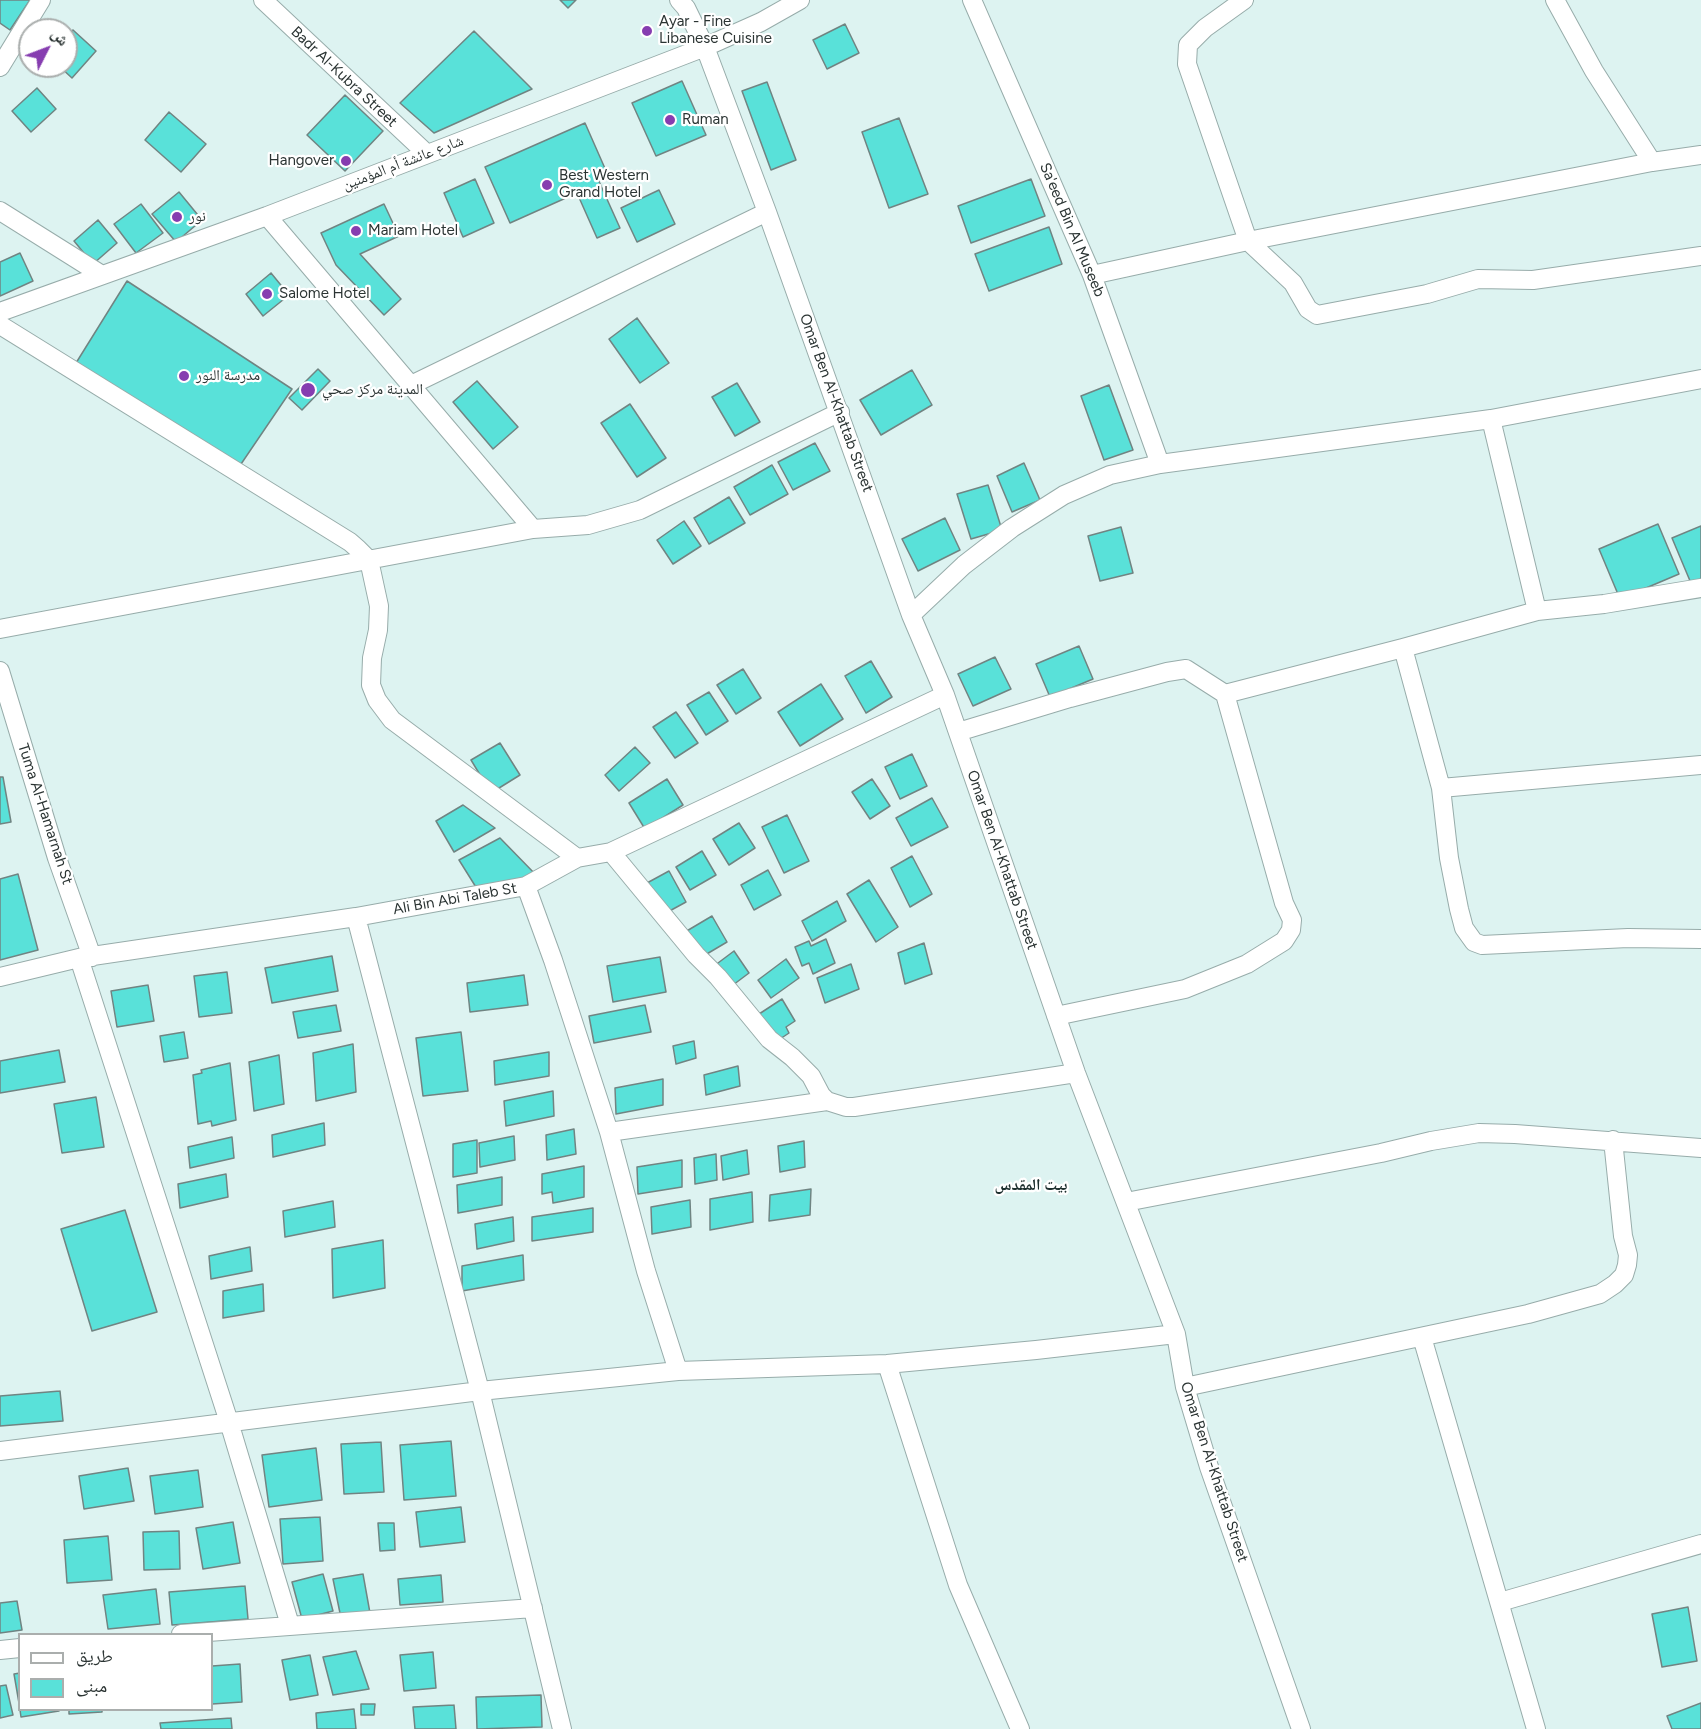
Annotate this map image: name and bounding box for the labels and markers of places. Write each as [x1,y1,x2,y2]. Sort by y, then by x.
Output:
place label: Ayar - Fine Libanese Cuisine [659,13,772,48]
marker: Ayar - Fine Libanese Cuisine [640,24,654,38]
place label: Ruman [682,111,729,129]
marker: Ruman [663,113,677,127]
place label: Hangover [269,152,334,170]
marker: Hangover [339,154,353,168]
place label: Best Western Grand Hotel [559,167,649,202]
marker: Best Western Grand Hotel [540,178,554,192]
place label: نور [189,208,206,226]
marker: نور [170,210,184,224]
place label: Mariam Hotel [368,222,458,240]
marker: Mariam Hotel [349,224,363,238]
place label: Salome Hotel [279,285,370,303]
marker: Salome Hotel [260,287,274,301]
place label: مدرسة النور [196,367,260,385]
marker: مدرسة النور [177,369,191,383]
marker: المدينة مركز صحي [299,381,317,399]
place label: المدينة مركز صحي [322,381,423,399]

